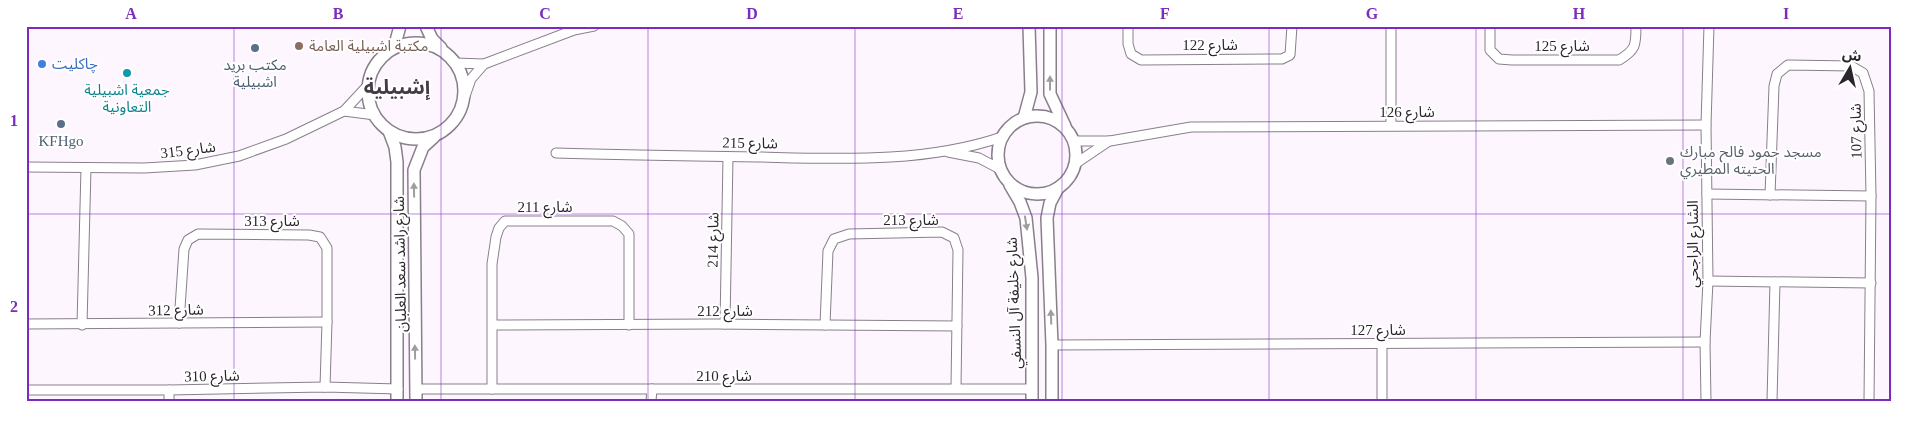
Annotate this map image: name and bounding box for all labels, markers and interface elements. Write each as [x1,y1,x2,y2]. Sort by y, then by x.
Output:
text: A [125,5,137,22]
text: B [333,5,344,22]
text: C [539,5,551,22]
text: D [746,5,758,22]
text: E [953,5,963,22]
text: F [1160,5,1170,22]
text: G [1366,5,1379,22]
text: H [1573,5,1586,22]
text: I [1783,5,1789,22]
street label: شارع 122 [1182,37,1238,57]
place label: مكتبة اشبيلية العامة [309,38,428,54]
street label: شارع 125 [1534,38,1590,58]
marker: مكتبة اشبيلية العامة [293,40,305,52]
marker: مكتب بريد اشبيلية [249,42,261,54]
north arrow [1824,42,1874,92]
text: ش [1841,47,1863,65]
place label: چاكليت [52,56,98,74]
place label: مكتب بريد اشبيلية [223,57,287,90]
marker: چاكليت [36,58,48,70]
marker: جمعية اشبيلية التعاونية [121,67,133,79]
one-way arrow [1046,74,1054,90]
district label: إشبيلية [364,76,430,101]
place label: جمعية اشبيلية التعاونية [84,82,170,116]
street label: شارع 107 [1848,103,1868,159]
street label: شارع 126 [1379,104,1435,124]
text: 1 [10,112,18,129]
marker: KFHgo [55,118,67,130]
place label: KFHgo [38,133,84,149]
street label: شارع 215 [722,135,778,155]
street label: شارع 315 [159,139,217,165]
place label: مسجد حمود فالح مبارك الحتيته المطيري [1680,144,1822,180]
marker: مسجد حمود فالح مبارك الحتيته المطيري [1664,155,1676,167]
one-way arrow [410,181,418,197]
street label: شارع راشد سعد العلبان [391,196,413,332]
street label: شارع 211 [518,199,573,219]
street label: الشارع الراجحي [1685,200,1705,288]
street label: شارع 214 [705,212,725,268]
street label: شارع 213 [883,212,939,232]
street label: شارع 313 [244,213,300,233]
one-way arrow [1022,216,1030,232]
street label: شارع خليفة آل النسفي [1004,236,1028,369]
text: 2 [10,298,18,315]
street label: شارع 312 [148,302,204,322]
street label: شارع 212 [697,303,753,323]
one-way arrow [1046,309,1054,325]
street label: شارع 127 [1350,322,1406,342]
one-way arrow [411,344,419,360]
street label: شارع 310 [184,368,240,388]
street label: شارع 210 [696,368,752,388]

